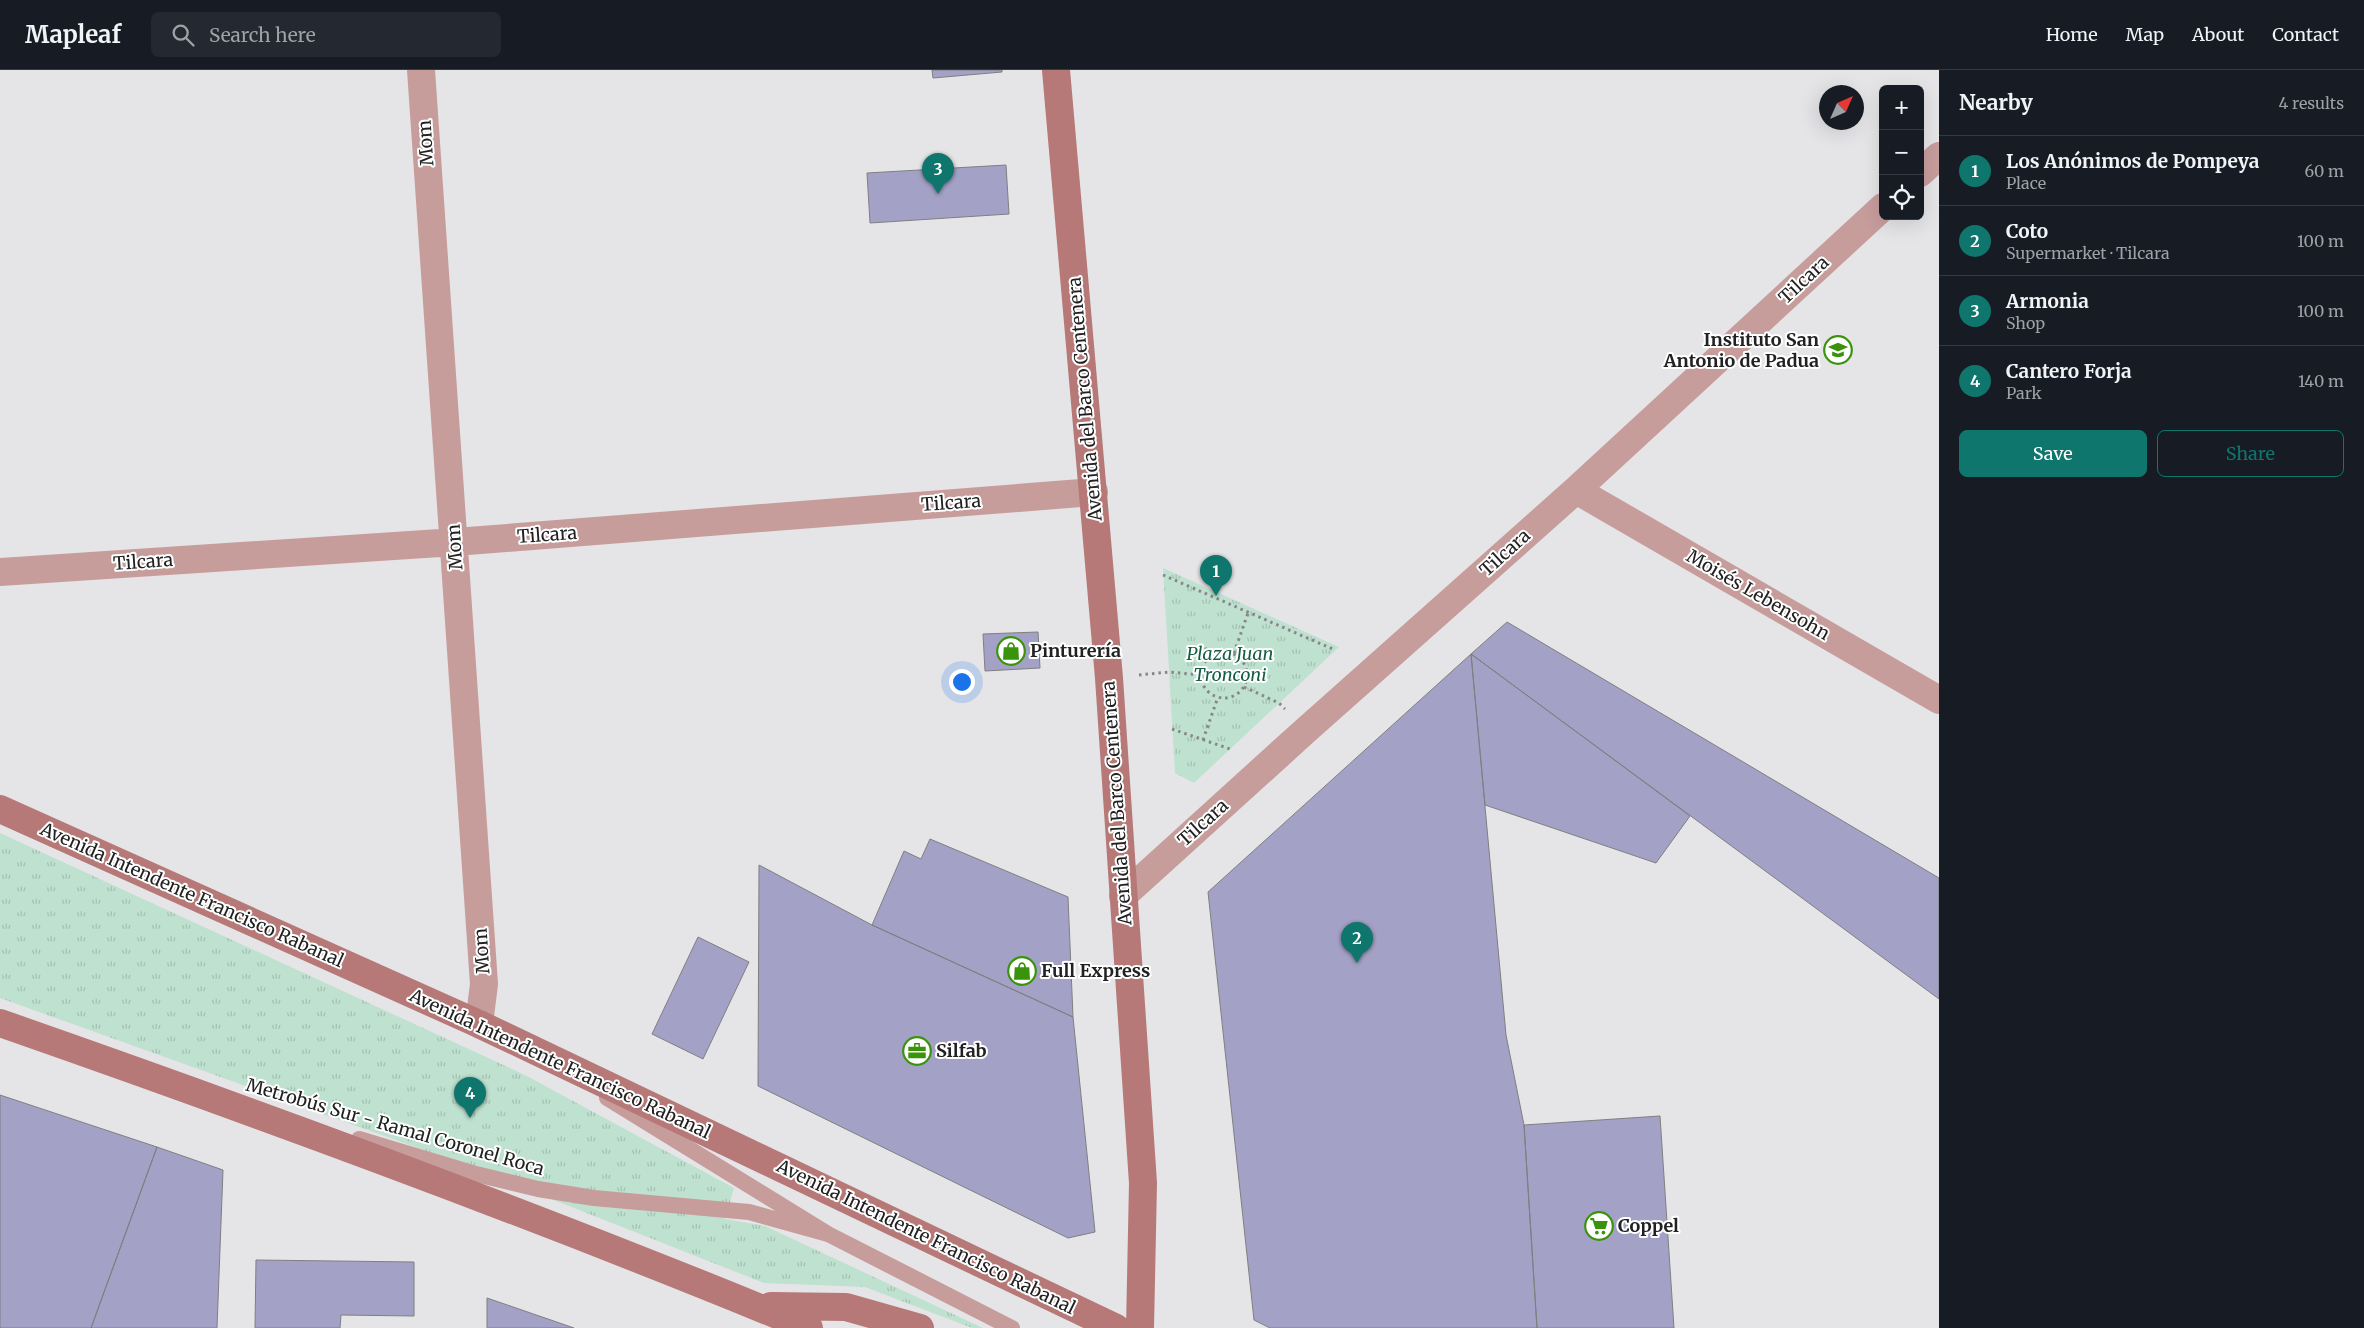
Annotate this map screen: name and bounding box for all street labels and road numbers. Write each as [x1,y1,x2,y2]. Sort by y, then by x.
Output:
street label: Mom [412,119,439,167]
street label: Tilcara [1774,250,1834,309]
street label: Avenida del Barco Centenera [1062,276,1107,523]
street label: Tilcara [920,489,982,516]
street label: Tilcara [516,521,578,548]
street label: Mom [441,523,468,571]
street label: Tilcara [1475,524,1535,581]
street label: Moisés Lebensohn [1682,544,1834,645]
street label: Tilcara [112,548,174,575]
street label: Avenida del Barco Centenera [1096,680,1137,927]
street label: Tilcara [1173,794,1233,851]
street label: Avenida Intendente Francisco Rabanal [36,817,348,972]
street label: Mom [468,927,495,975]
street label: Avenida Intendente Francisco Rabanal [405,983,715,1144]
street label: Metrobús Sur - Ramal Coronel Roca [243,1073,547,1180]
street label: Avenida Intendente Francisco Rabanal [772,1154,1080,1319]

